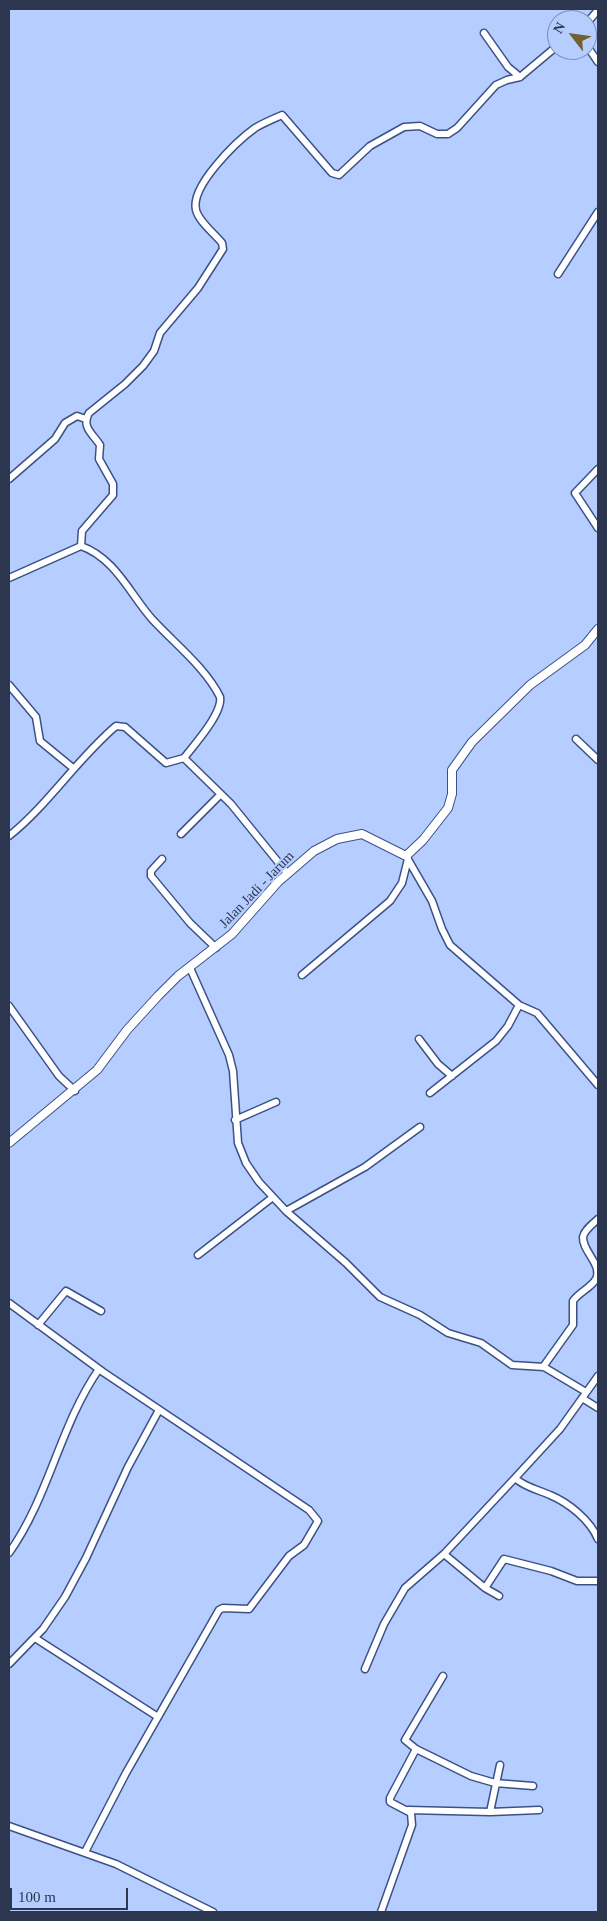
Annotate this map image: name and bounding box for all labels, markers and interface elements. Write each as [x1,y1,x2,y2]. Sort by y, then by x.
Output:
north arrow [547,10,597,60]
text: N [550,20,568,36]
street label: Jalan Jadi - Jarum [216,848,298,932]
scale bar [12,1878,130,1910]
text: 100 m [18,1889,56,1905]

